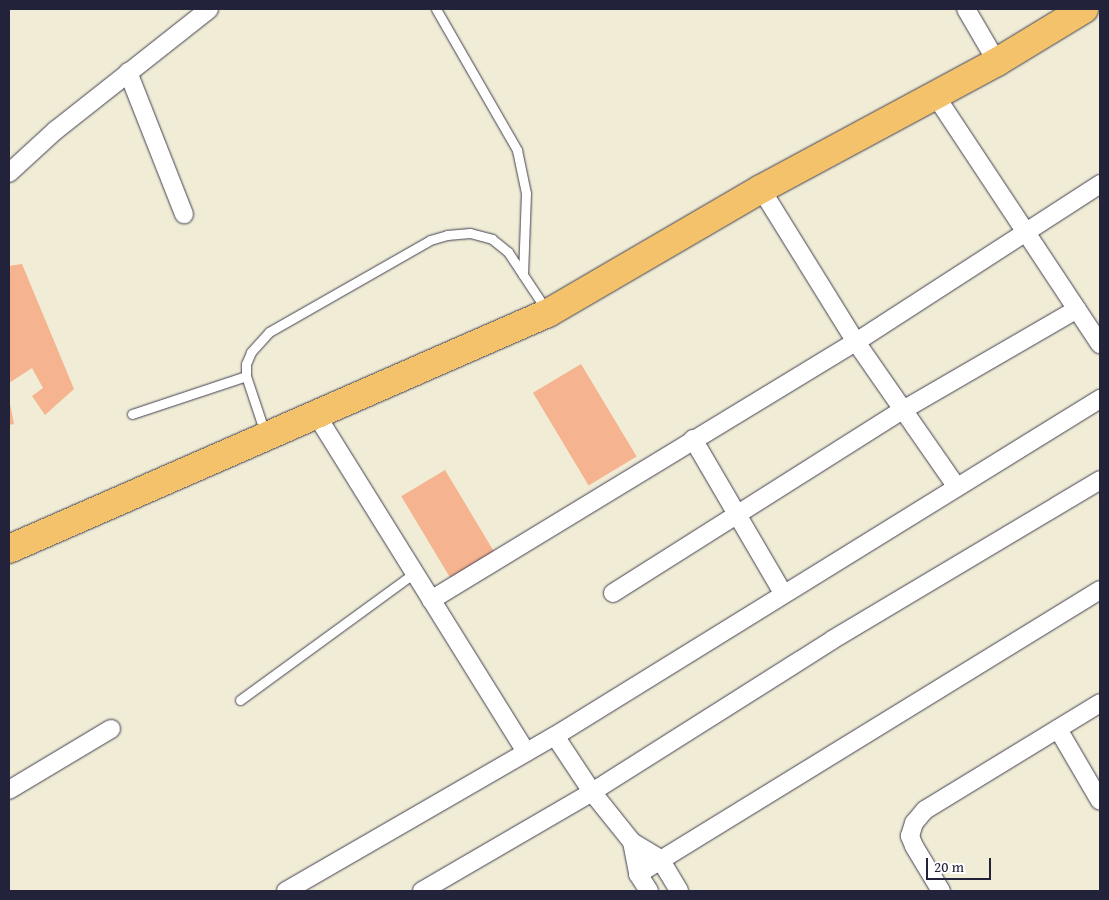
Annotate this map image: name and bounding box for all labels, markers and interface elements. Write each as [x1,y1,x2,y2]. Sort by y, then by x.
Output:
scale bar [929,848,994,880]
text: 20 m [934,856,964,877]

